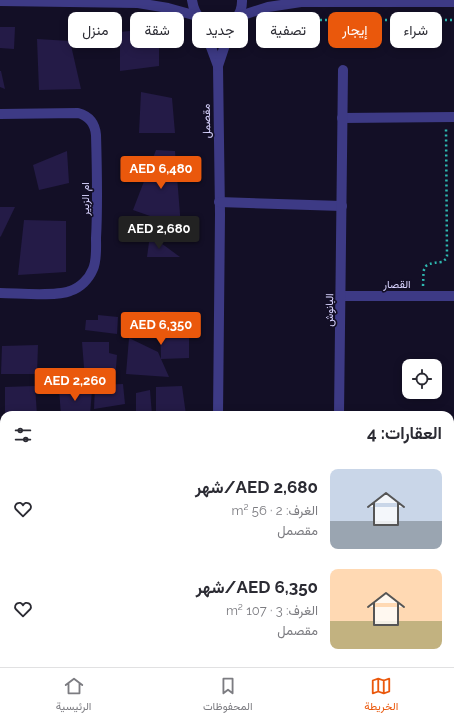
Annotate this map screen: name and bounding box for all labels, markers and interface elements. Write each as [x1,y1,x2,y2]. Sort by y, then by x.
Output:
chip: منزل [68,12,122,48]
chip: شقة [130,12,184,48]
chip: جديد [192,12,248,48]
chip: تصفية [256,12,320,48]
chip: إيجار [328,12,382,48]
chip: شراء [390,12,442,48]
street label: مقصمل [200,104,213,138]
pin: AED 6,480 [115,156,207,190]
text: AED 6,480 [129,161,193,176]
street label: ام الزبير [79,182,93,217]
pin: AED 2,680 [113,216,205,250]
text: AED 2,680 [127,221,191,236]
street label: القصار [382,278,411,291]
street label: البانوش [323,293,336,327]
pin: AED 6,350 [115,312,207,346]
text: AED 6,350 [130,317,192,332]
map controls [402,359,442,399]
button: locate [402,359,442,399]
pin: AED 2,260 [29,368,121,402]
text: AED 2,260 [44,373,106,388]
text: العقارات: 4 [367,423,442,443]
icon: filters [12,424,34,446]
text: AED 2,680/شهر [195,477,318,497]
icon: home [362,485,410,533]
icon: heart [12,498,34,520]
text: الغرف: 2 · 56 m² [232,503,318,518]
text: مقصمل [277,523,318,538]
text: AED 6,350/شهر [196,577,318,597]
icon: home [362,585,410,633]
icon: heart [12,598,34,620]
text: الغرف: 3 · 107 m² [226,603,318,618]
text: مقصمل [277,623,318,638]
tab: الرئيسية [56,675,91,716]
tab: المحفوظات [203,675,253,716]
tab: الخريطة [364,675,398,716]

